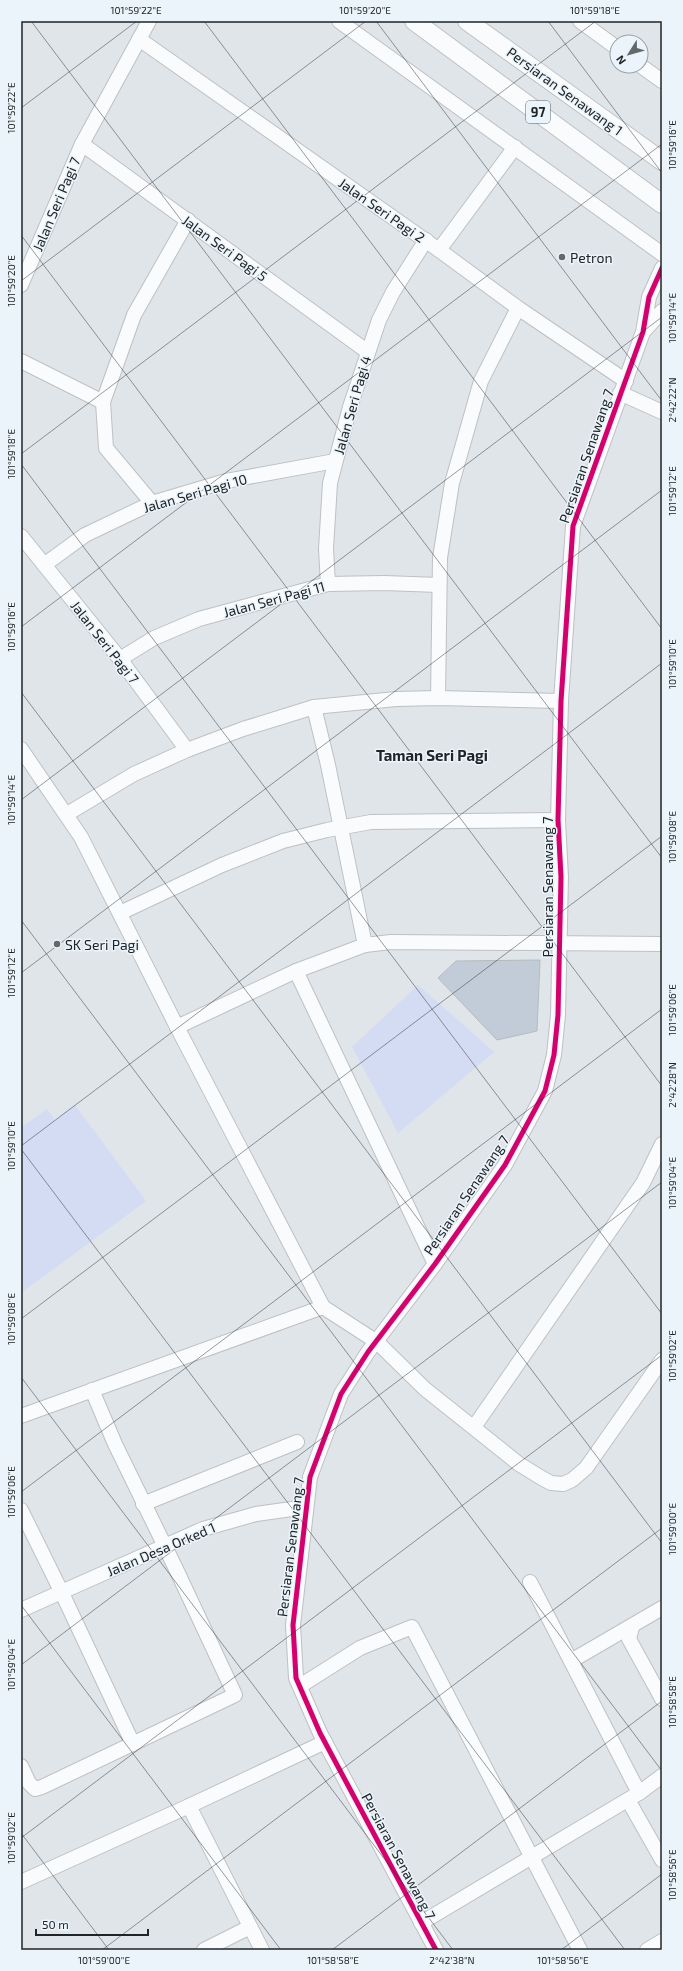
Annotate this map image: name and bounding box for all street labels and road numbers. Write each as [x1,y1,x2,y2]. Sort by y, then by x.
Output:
street label: Persiaran Senawang 1 [504,43,626,139]
road number: 97 [526,101,550,123]
street label: Jalan Seri Pagi 7 [29,154,83,254]
street label: Jalan Seri Pagi 2 [336,174,428,246]
street label: Jalan Seri Pagi 5 [179,211,271,285]
street label: Jalan Seri Pagi 4 [330,354,374,456]
street label: Persiaran Senawang 7 [555,387,617,525]
street label: Jalan Seri Pagi 10 [141,470,249,516]
street label: Jalan Seri Pagi 11 [221,577,327,621]
street label: Jalan Seri Pagi 7 [67,597,143,687]
street label: Persiaran Senawang 7 [539,817,556,957]
street label: Persiaran Senawang 7 [420,1132,512,1258]
street label: Persiaran Senawang 7 [273,1476,307,1618]
street label: Jalan Desa Orked 1 [104,1518,218,1580]
street label: Persiaran Senawang 7 [358,1790,440,1922]

